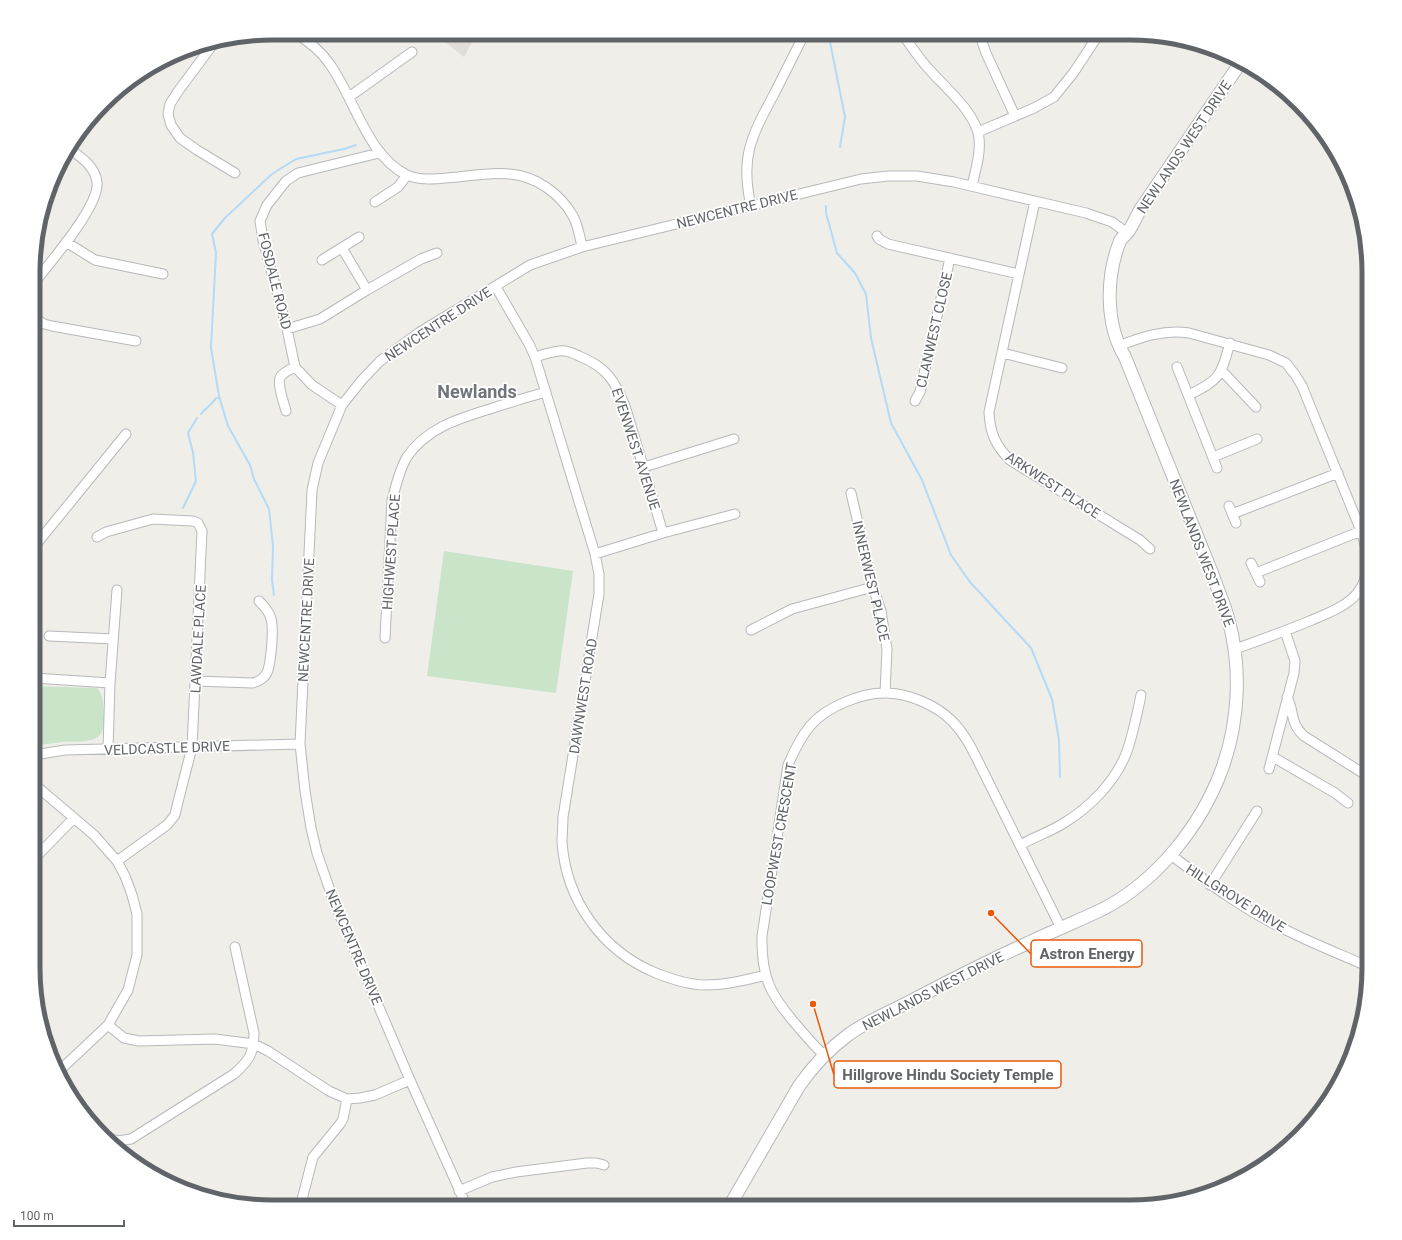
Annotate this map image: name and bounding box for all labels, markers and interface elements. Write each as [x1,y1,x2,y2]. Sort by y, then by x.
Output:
street label: NEWLANDS WEST DRIVE [1134,77,1235,217]
street label: NEWCENTRE DRIVE [675,186,799,232]
street label: FOSDALE ROAD [255,231,295,331]
street label: CLANWEST CLOSE [913,271,955,389]
street label: NEWCENTRE DRIVE [382,283,494,365]
district label: Newlands [437,381,517,402]
street label: EVENWEST AVENUE [609,386,663,512]
street label: ARKWEST PLACE [1003,448,1103,522]
street label: NEWLANDS WEST DRIVE [1166,477,1238,629]
street label: HIGHWEST PLACE [379,493,403,611]
street label: INNERWEST PLACE [849,519,893,643]
street label: NEWCENTRE DRIVE [295,558,317,682]
street label: LAWDALE PLACE [187,584,209,694]
street label: DAWNWEST ROAD [566,637,600,755]
street label: VELDCASTLE DRIVE [104,738,230,758]
street label: LOOPWEST CRESCENT [759,761,800,907]
street label: HILLGROVE DRIVE [1183,861,1289,935]
street label: NEWCENTRE DRIVE [322,887,386,1007]
callout: Astron Energy [1031,940,1142,967]
text: Astron Energy [1039,945,1135,963]
street label: NEWLANDS WEST DRIVE [859,948,1007,1034]
callout: Hillgrove Hindu Society Temple [834,1061,1061,1088]
text: Hillgrove Hindu Society Temple [842,1066,1054,1084]
scale bar [14,1202,124,1228]
text: 100 m [20,1209,54,1223]

